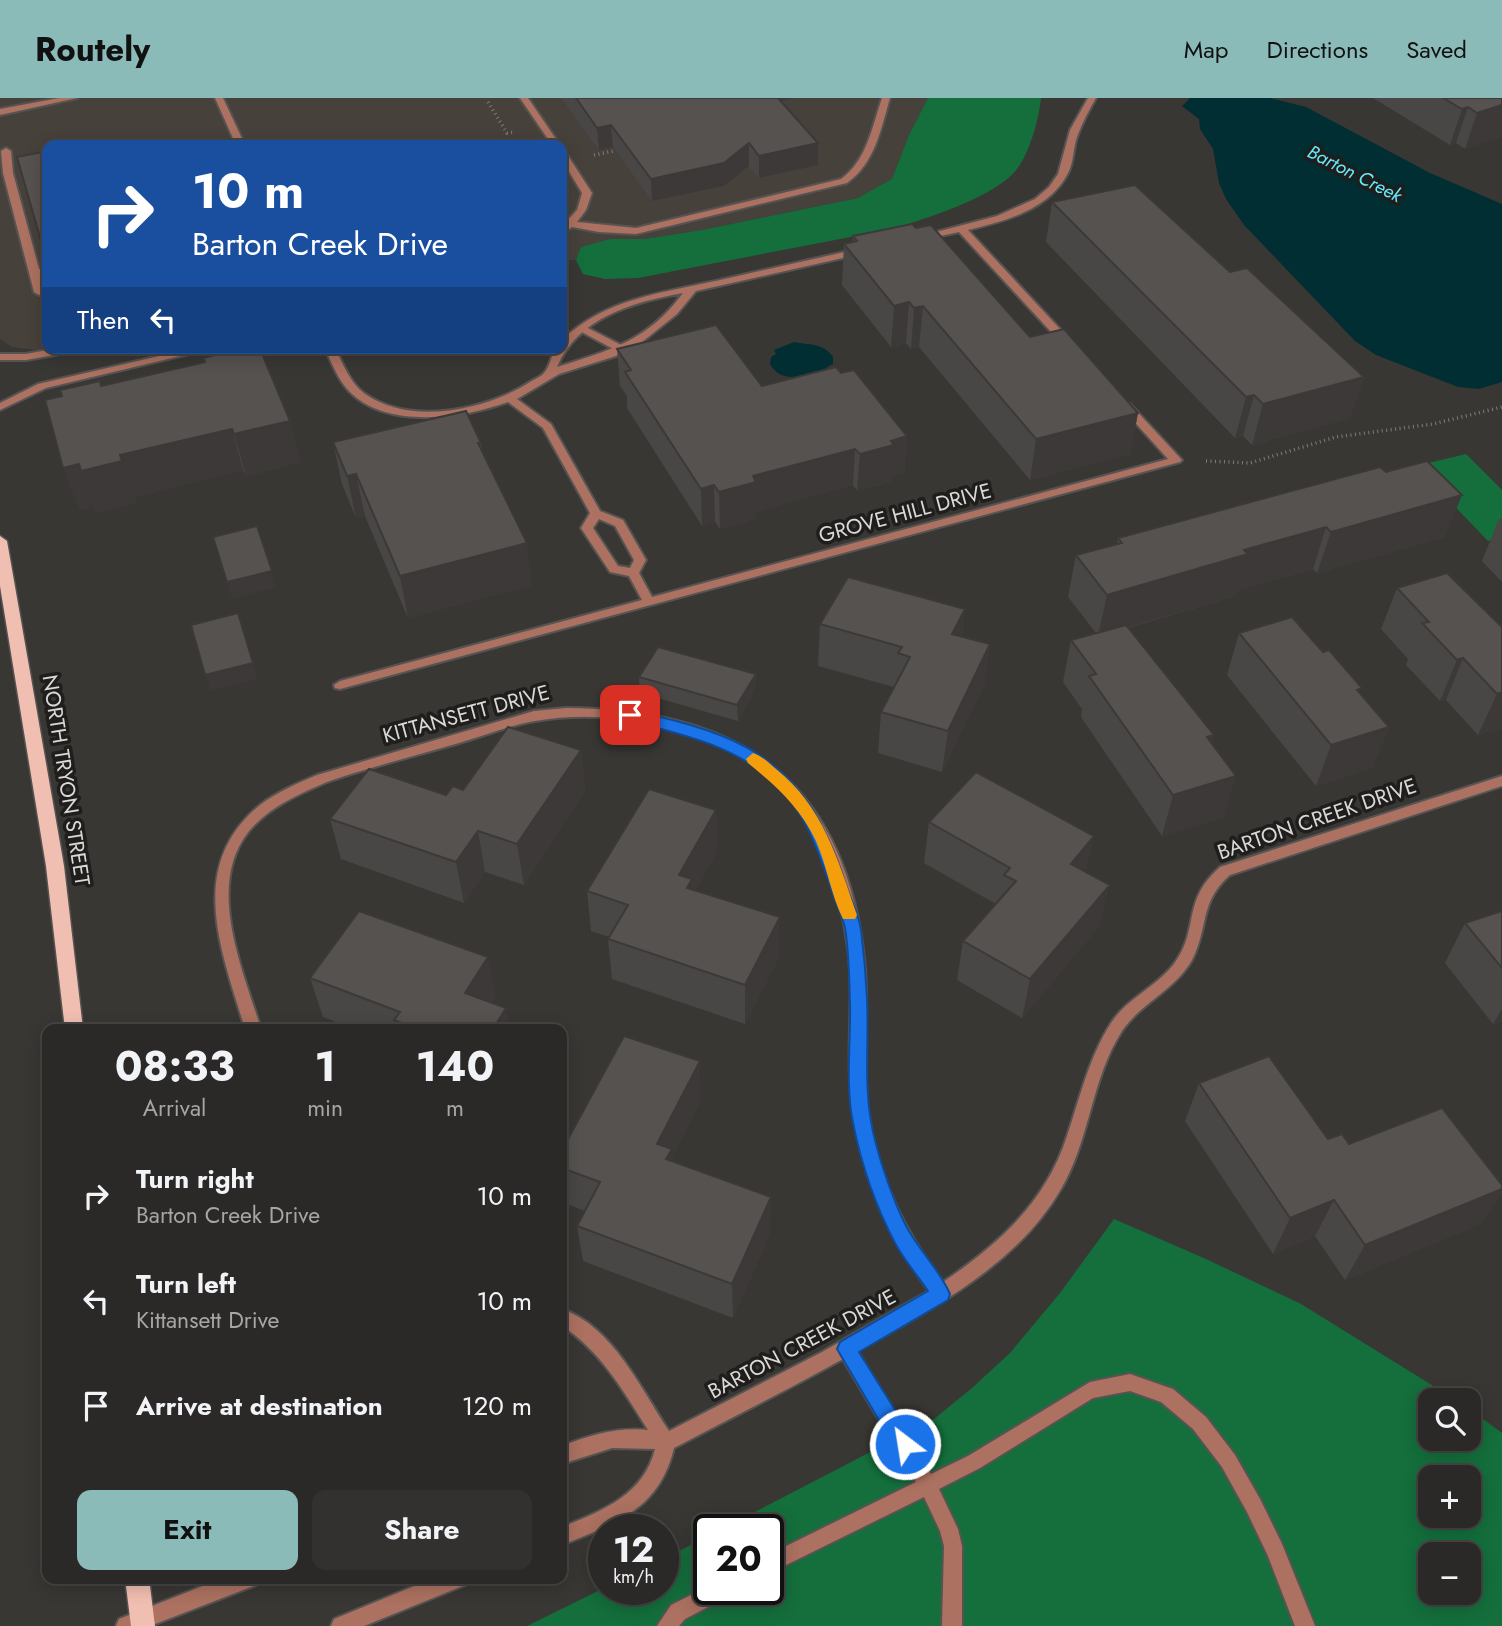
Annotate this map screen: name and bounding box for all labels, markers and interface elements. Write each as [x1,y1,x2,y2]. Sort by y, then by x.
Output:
text: Routely [35,26,150,73]
text: Map [1184,32,1229,67]
text: Directions [1267,32,1368,67]
text: Saved [1406,32,1467,67]
water label: Barton Creek [1303,138,1407,209]
text: 10 m [192,156,304,226]
icon: right [77,168,168,259]
text: Barton Creek Drive [192,221,448,267]
text: Then [77,301,130,339]
icon: left [144,301,182,339]
street label: GROVE HILL DRIVE [815,476,995,550]
street label: NORTH TRYON STREET [35,672,98,888]
street label: KITTANSETT DRIVE [379,677,553,751]
pin [600,685,660,745]
icon: arrive [611,696,649,734]
street label: BARTON CREEK DRIVE [1213,771,1421,867]
text: 08:33 [115,1036,234,1097]
text: 1 [314,1036,336,1097]
text: 140 [416,1036,494,1097]
text: Arrival [143,1091,206,1125]
text: min [307,1091,343,1125]
text: m [446,1091,464,1125]
text: Turn right [136,1160,254,1198]
icon: right [77,1177,115,1215]
text: 10 m [477,1177,532,1215]
text: Barton Creek Drive [136,1198,320,1232]
text: Turn left [136,1265,236,1303]
icon: left [77,1282,115,1320]
text: 10 m [477,1282,532,1320]
street label: BARTON CREEK DRIVE [703,1282,901,1406]
text: Kittansett Drive [136,1303,279,1337]
icon: arrive [77,1387,115,1425]
text: Arrive at destination [136,1387,383,1425]
text: 120 m [462,1387,532,1425]
map controls [1418,1388,1481,1605]
button: search [1418,1388,1481,1451]
position arrow [868,1407,942,1481]
button: + [1418,1465,1481,1528]
button: Exit [77,1490,298,1570]
button: Share [312,1490,532,1570]
speed limit sign: 20 [693,1514,784,1605]
text: 12 [613,1525,654,1575]
button: − [1418,1542,1481,1605]
text: km/h [613,1564,654,1590]

